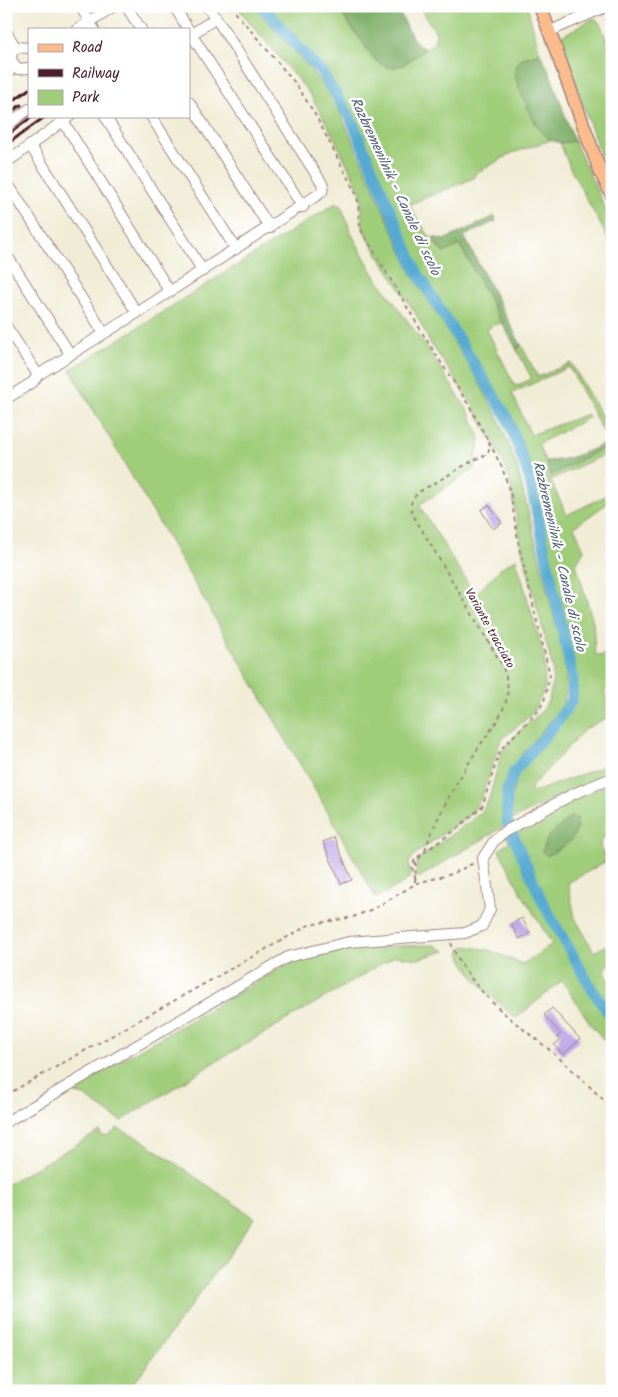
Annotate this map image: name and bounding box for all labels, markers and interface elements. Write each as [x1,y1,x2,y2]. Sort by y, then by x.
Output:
legend [28,28,190,118]
text: Road [72,36,103,60]
text: Railway [72,62,120,86]
text: Park [72,86,100,110]
water label: Razbremenilnik - Canale di scolo [344,94,447,281]
water label: Razbremenilnik - Canale di scolo [526,459,592,655]
street label: Variante tracciato [460,585,519,672]

